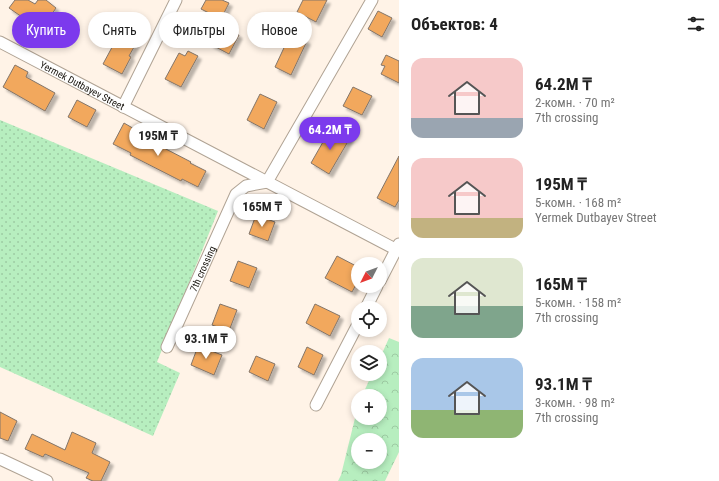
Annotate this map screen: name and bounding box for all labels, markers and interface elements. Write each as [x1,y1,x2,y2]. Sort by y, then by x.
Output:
chip: Купить [12,12,80,48]
chip: Снять [88,12,151,48]
chip: Фильтры [159,12,239,48]
chip: Новое [247,12,312,48]
icon: filters [685,13,707,35]
text: Объектов: 4 [411,14,498,34]
street label: Yermek Dutbayev Street [38,59,126,112]
icon: home [443,74,491,122]
text: 64.2M ₸ [535,74,592,94]
text: 2-комн. · 70 m² [535,95,615,110]
text: 7th crossing [535,110,598,125]
pin: 64.2M ₸ [293,117,367,151]
text: 64.2M ₸ [308,122,352,137]
pin: 195M ₸ [125,123,191,157]
text: 195M ₸ [138,128,178,143]
icon: home [443,174,491,222]
text: 195M ₸ [535,174,587,194]
pin: 165M ₸ [229,194,295,228]
text: 5-комн. · 168 m² [535,195,621,210]
text: 165M ₸ [242,199,282,214]
text: Yermek Dutbayev Street [535,210,657,225]
street label: 7th crossing [187,244,217,293]
north arrow [351,257,387,293]
map controls [351,257,387,469]
icon: home [443,274,491,322]
text: 165M ₸ [535,274,587,294]
text: 5-комн. · 158 m² [535,295,621,310]
button: locate [351,301,387,337]
text: 7th crossing [535,310,598,325]
pin: 93.1M ₸ [169,326,243,360]
text: 93.1M ₸ [184,331,228,346]
button: layers [351,345,387,381]
icon: home [443,374,491,422]
text: 93.1M ₸ [535,374,592,394]
button: + [351,389,387,425]
text: 3-комн. · 98 m² [535,395,615,410]
text: 7th crossing [535,410,598,425]
button: − [351,433,387,469]

